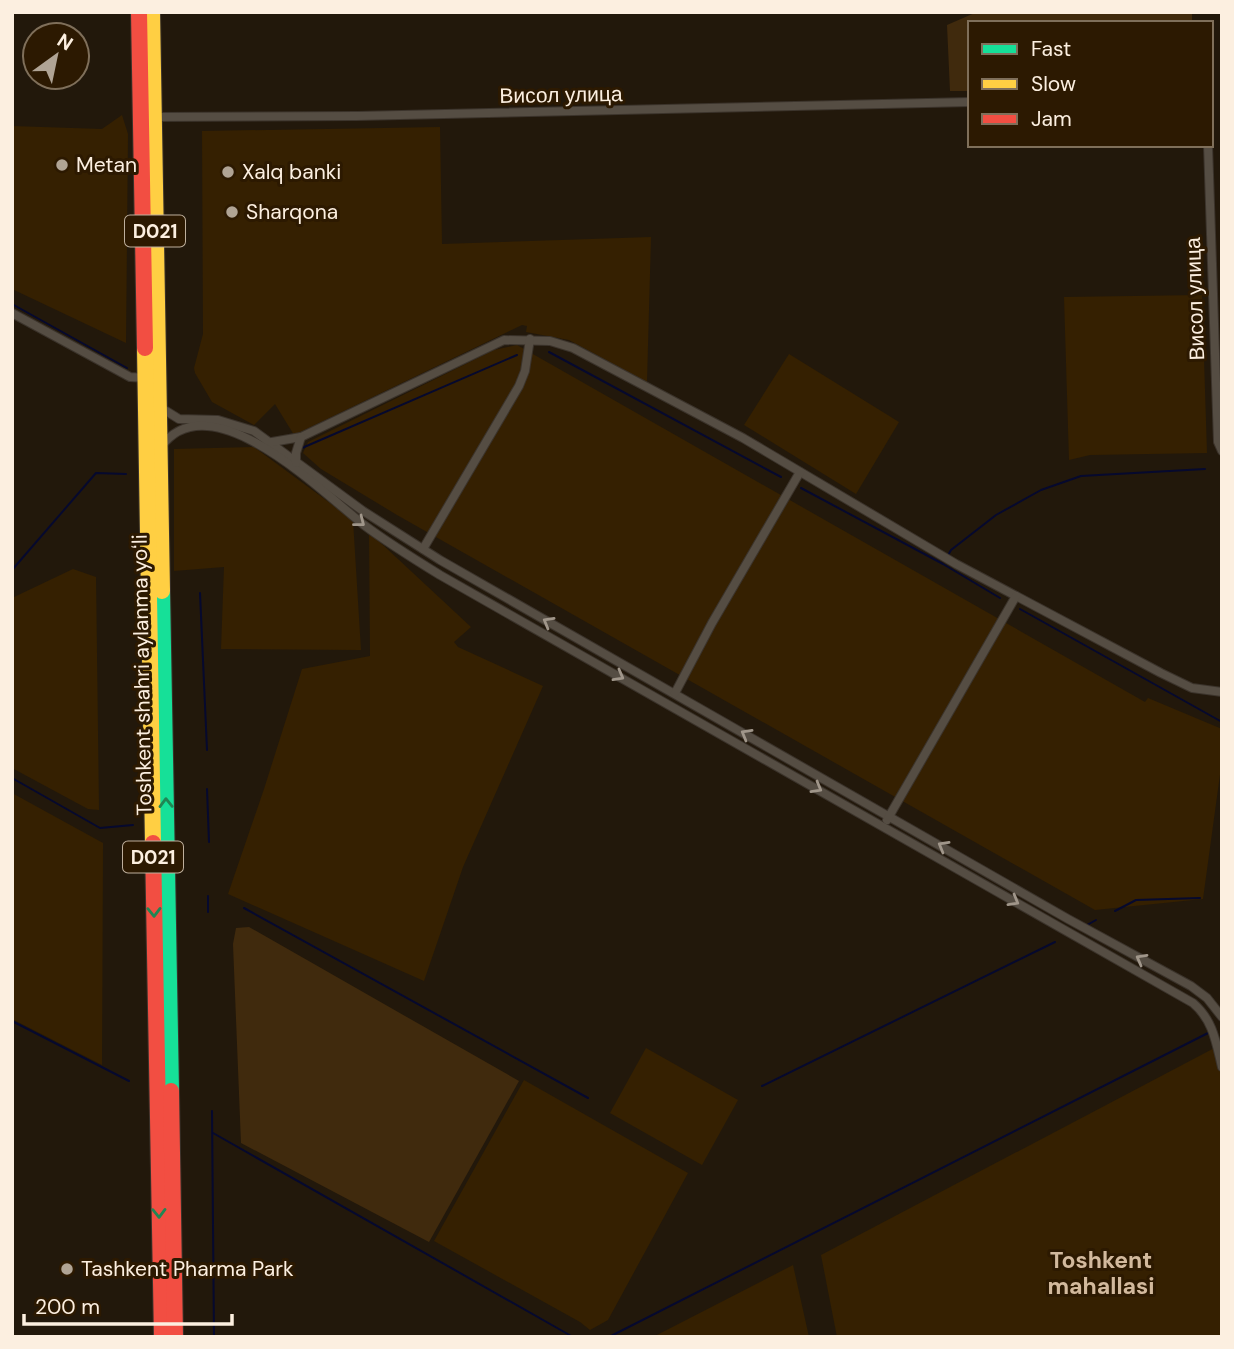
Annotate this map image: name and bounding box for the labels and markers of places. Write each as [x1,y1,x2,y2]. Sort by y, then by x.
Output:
place label: Metan [76,151,137,179]
marker: Metan [54,157,70,173]
place label: Xalq banki [242,158,341,186]
marker: Xalq banki [220,164,236,180]
place label: Sharqona [246,198,338,226]
marker: Sharqona [224,204,240,220]
place label: Tashkent Pharma Park [81,1255,294,1283]
marker: Tashkent Pharma Park [59,1261,75,1277]

